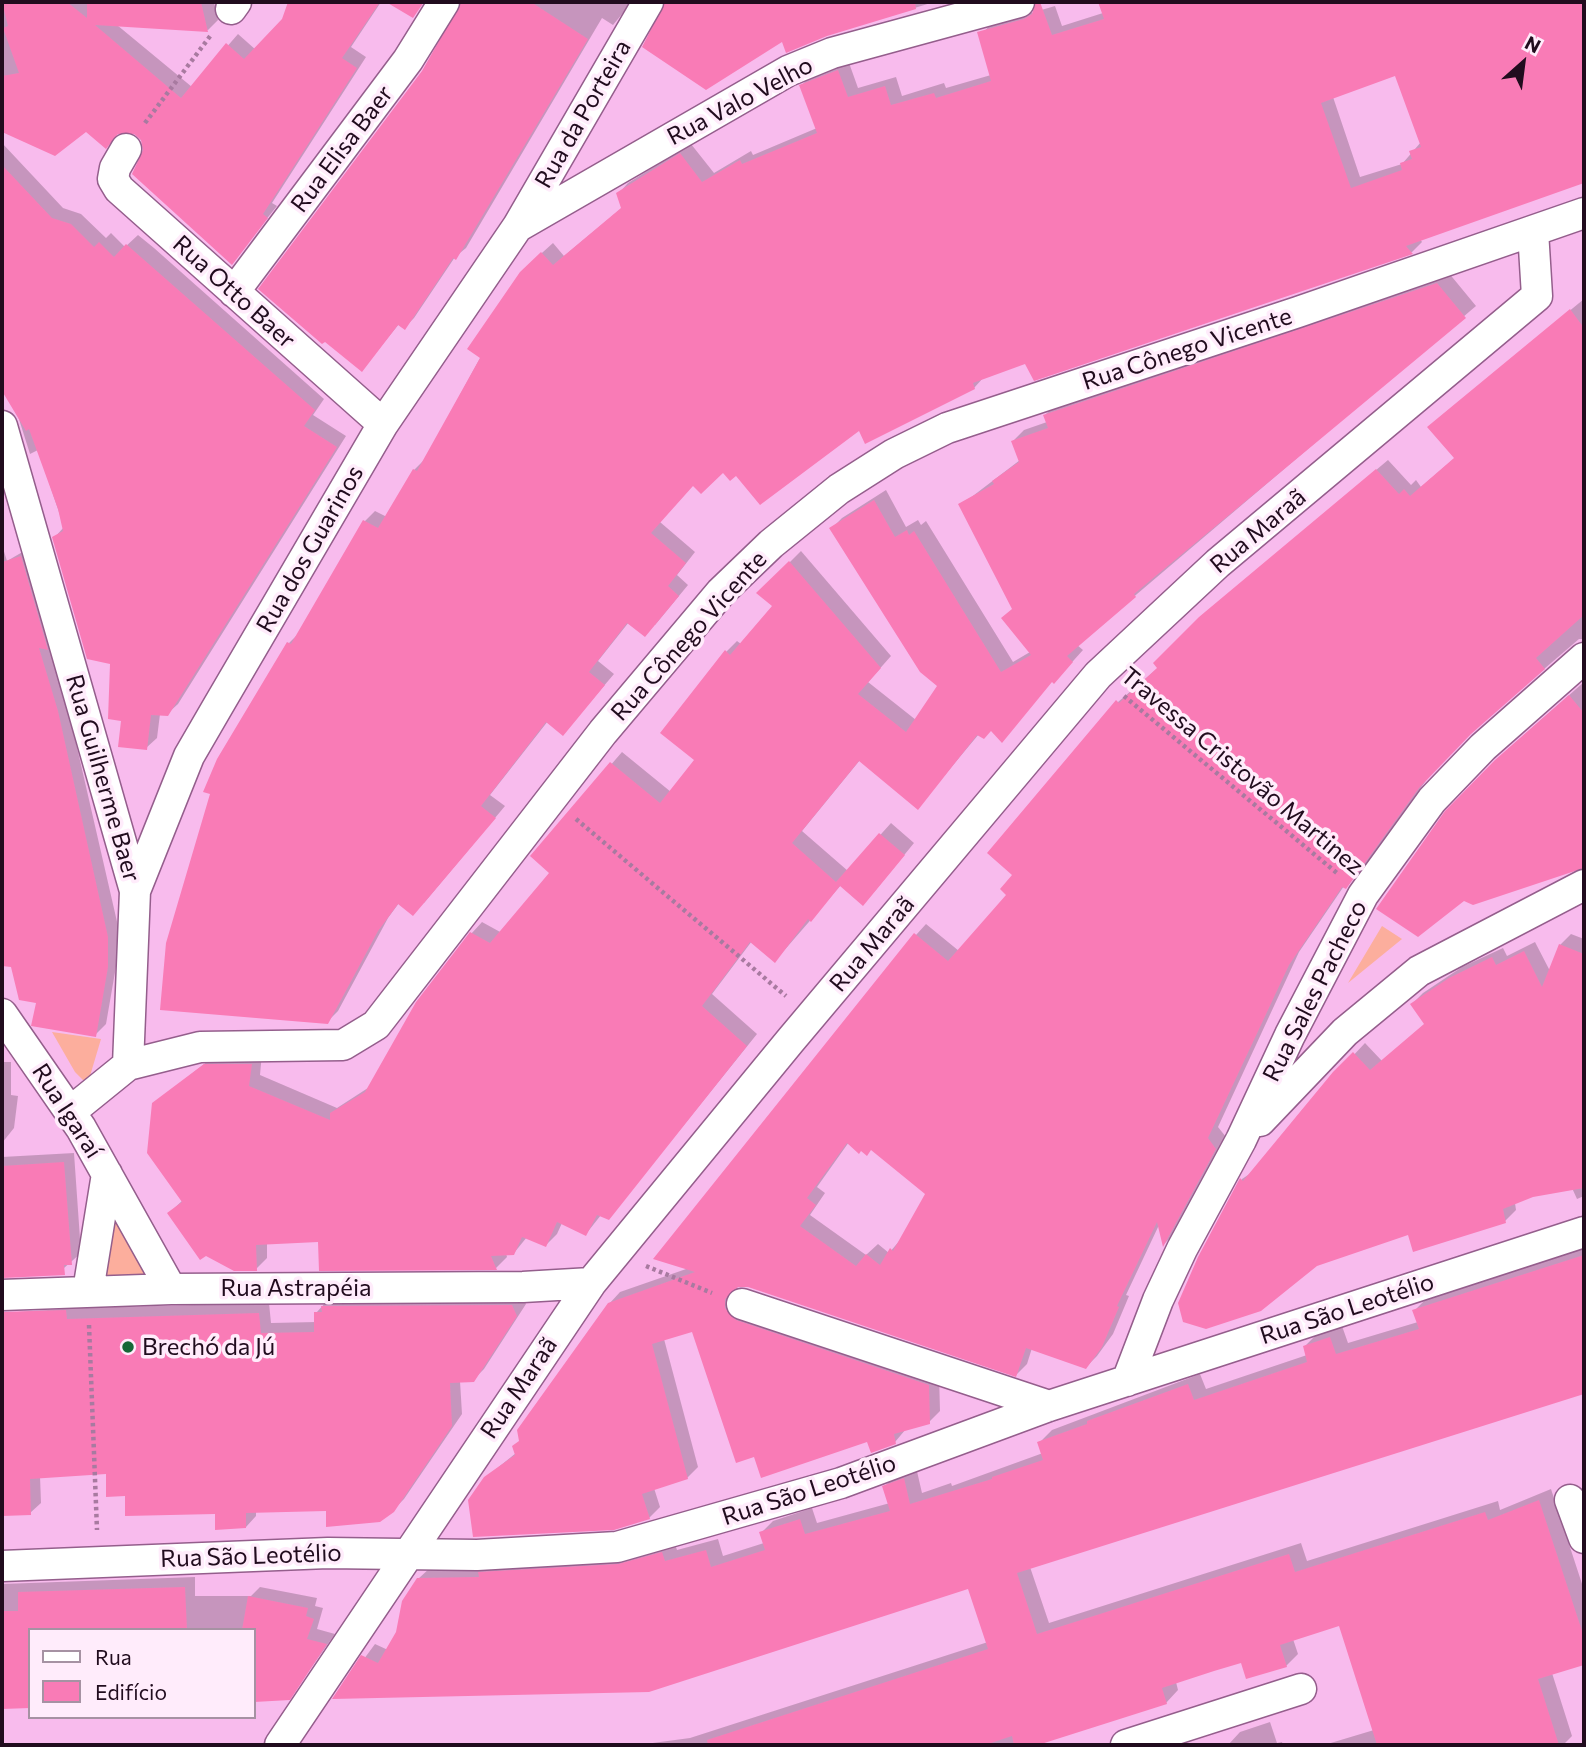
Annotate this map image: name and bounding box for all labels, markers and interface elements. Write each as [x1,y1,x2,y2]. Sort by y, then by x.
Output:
north arrow [1488,28,1558,98]
text: N [1521,31,1545,58]
street label: Rua da Porteira [529,35,637,193]
street label: Rua Valo Velho [662,51,818,151]
street label: Rua Elisa Baer [285,80,399,218]
street label: Rua Otto Baer [167,229,301,355]
street label: Rua Cônego Vicente [1079,302,1295,396]
street label: Rua dos Guarinos [251,460,369,638]
street label: Rua Maraã [1204,483,1312,579]
street label: Rua Cônego Vicente [605,545,773,727]
street label: Travessa Cristovão Martinez [1115,661,1369,881]
street label: Rua Guilherme Baer [60,671,146,885]
street label: Rua Maraã [824,890,920,998]
street label: Rua Sales Pacheco [1257,896,1373,1086]
street label: Rua Igaraí [26,1058,108,1164]
street label: Rua São Leotélio [1256,1267,1438,1351]
street label: Rua Astrapéia [220,1274,372,1302]
street label: Rua Maraã [475,1332,563,1444]
place label: Brechó da Jú [142,1333,275,1361]
marker: Brechó da Jú [120,1339,136,1355]
street label: Rua São Leotélio [718,1448,900,1532]
street label: Rua São Leotélio [160,1538,342,1574]
legend [28,1628,256,1719]
text: Rua [95,1644,132,1669]
text: Edifício [95,1679,167,1704]

